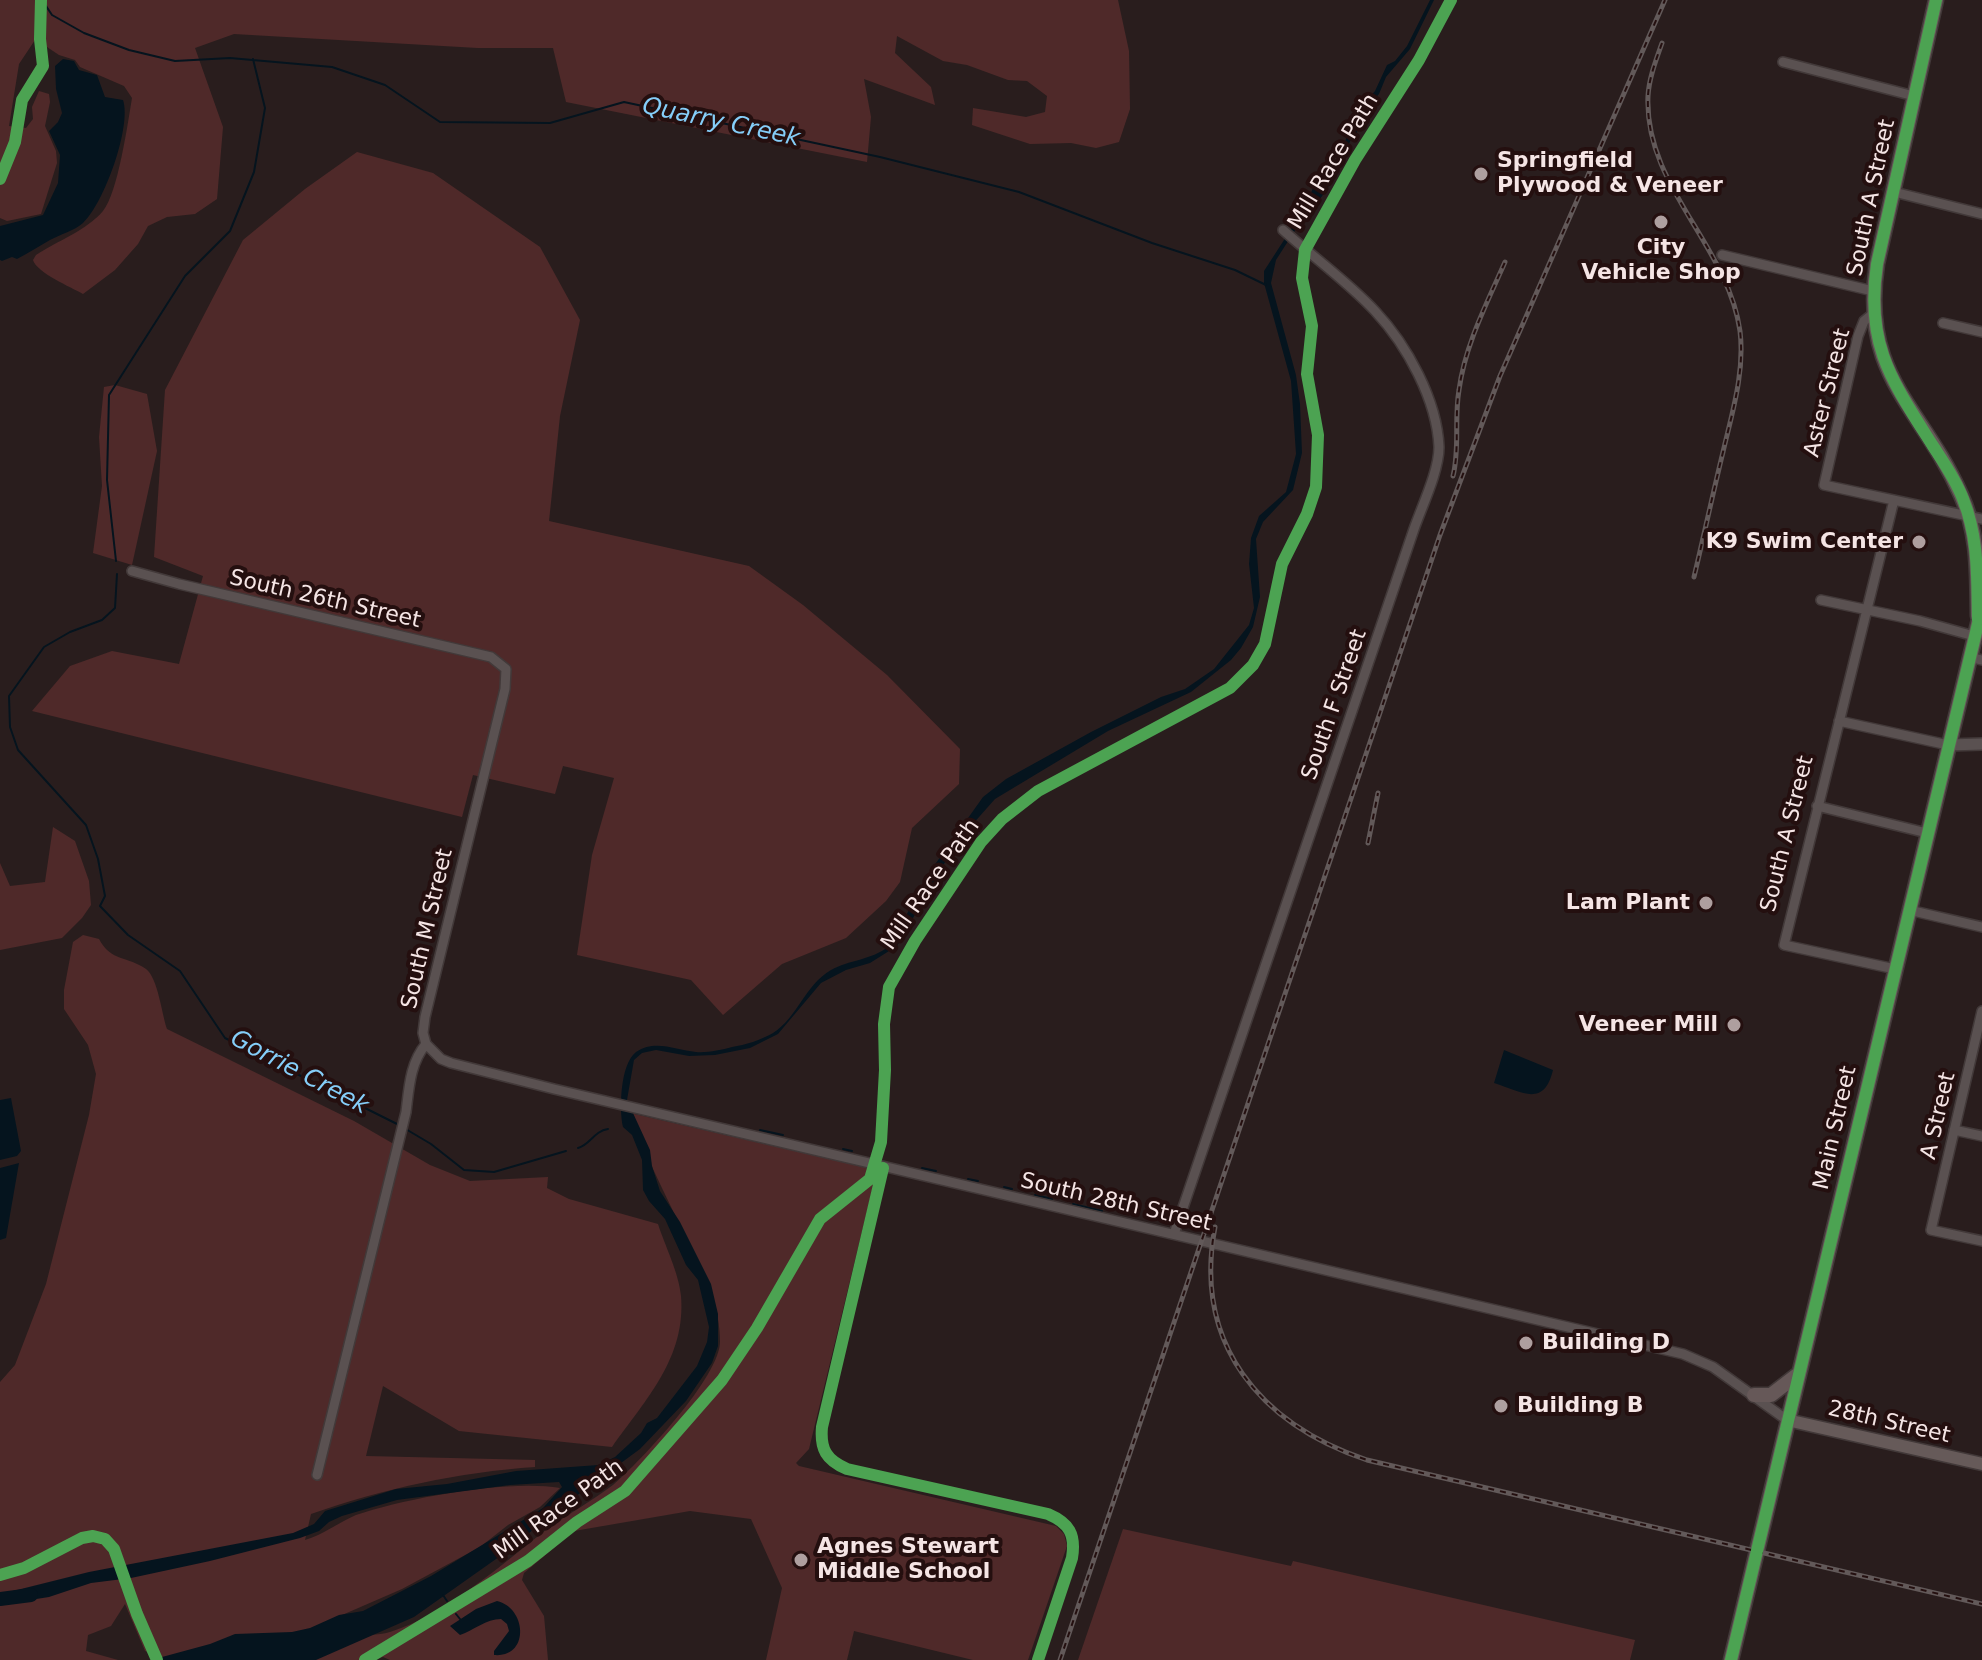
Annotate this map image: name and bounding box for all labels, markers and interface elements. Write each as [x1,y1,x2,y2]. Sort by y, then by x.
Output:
street label: Mill Race Path [1283,89,1385,235]
water label: Quarry Creek [640,92,802,154]
street label: South A Street [1842,117,1902,279]
place label: Springfield Plywood & Veneer [1497,148,1723,200]
marker: Springfield Plywood & Veneer [1472,165,1490,183]
marker: City Vehicle Shop [1652,213,1670,231]
place label: City Vehicle Shop [1581,235,1741,286]
street label: Aster Street [1799,326,1857,460]
place label: K9 Swim Center [1706,529,1903,555]
marker: K9 Swim Center [1910,533,1928,551]
street label: South 26th Street [227,565,423,635]
street label: South F Street [1297,626,1373,784]
street label: South A Street [1756,753,1820,915]
street label: Mill Race Path [876,815,986,955]
street label: South M Street [397,846,459,1012]
place label: Lam Plant [1566,890,1690,916]
marker: Lam Plant [1697,894,1715,912]
place label: Veneer Mill [1579,1012,1718,1038]
marker: Veneer Mill [1725,1016,1743,1034]
water label: Gorrie Creek [225,1025,373,1121]
street label: Main Street [1809,1063,1863,1193]
street label: A Street [1916,1070,1962,1162]
street label: South 28th Street [1018,1168,1214,1238]
place label: Building D [1542,1330,1670,1356]
marker: Building D [1517,1334,1535,1352]
place label: Building B [1517,1393,1644,1419]
street label: 28th Street [1825,1396,1953,1450]
marker: Building B [1492,1397,1510,1415]
street label: Mill Race Path [489,1454,629,1566]
place label: Agnes Stewart Middle School [817,1534,999,1586]
marker: Agnes Stewart Middle School [792,1551,810,1569]

